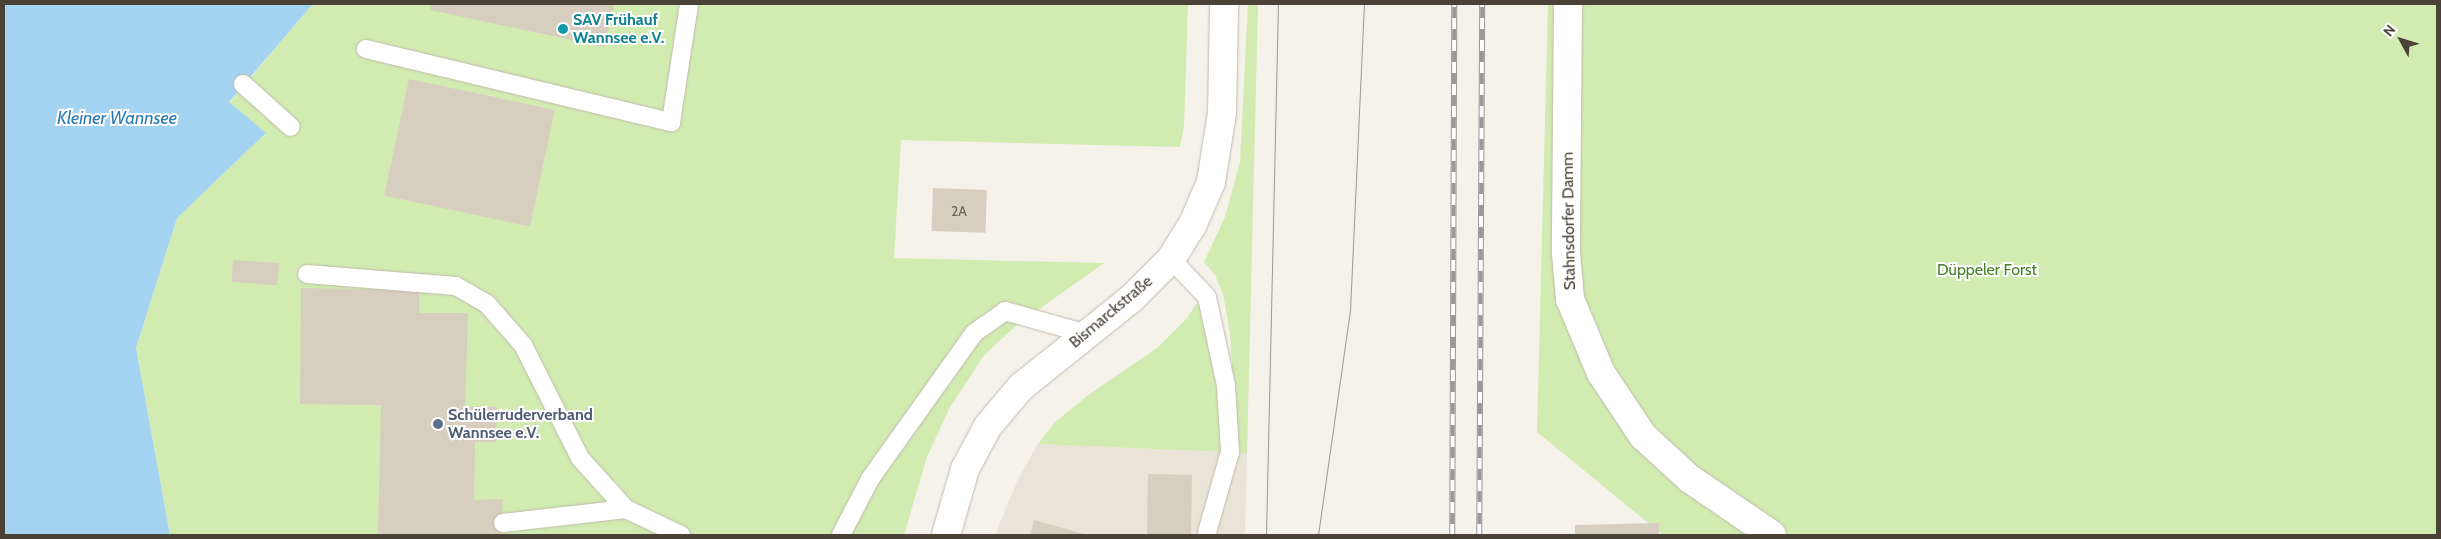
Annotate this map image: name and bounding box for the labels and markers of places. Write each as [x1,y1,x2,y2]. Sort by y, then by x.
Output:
place label: SAV Frühauf Wannsee e.V. [573,10,664,48]
marker: SAV Frühauf Wannsee e.V. [557,23,569,35]
place label: Schülerruderverband Wannsee e.V. [448,405,593,443]
marker: Schülerruderverband Wannsee e.V. [432,418,444,430]

